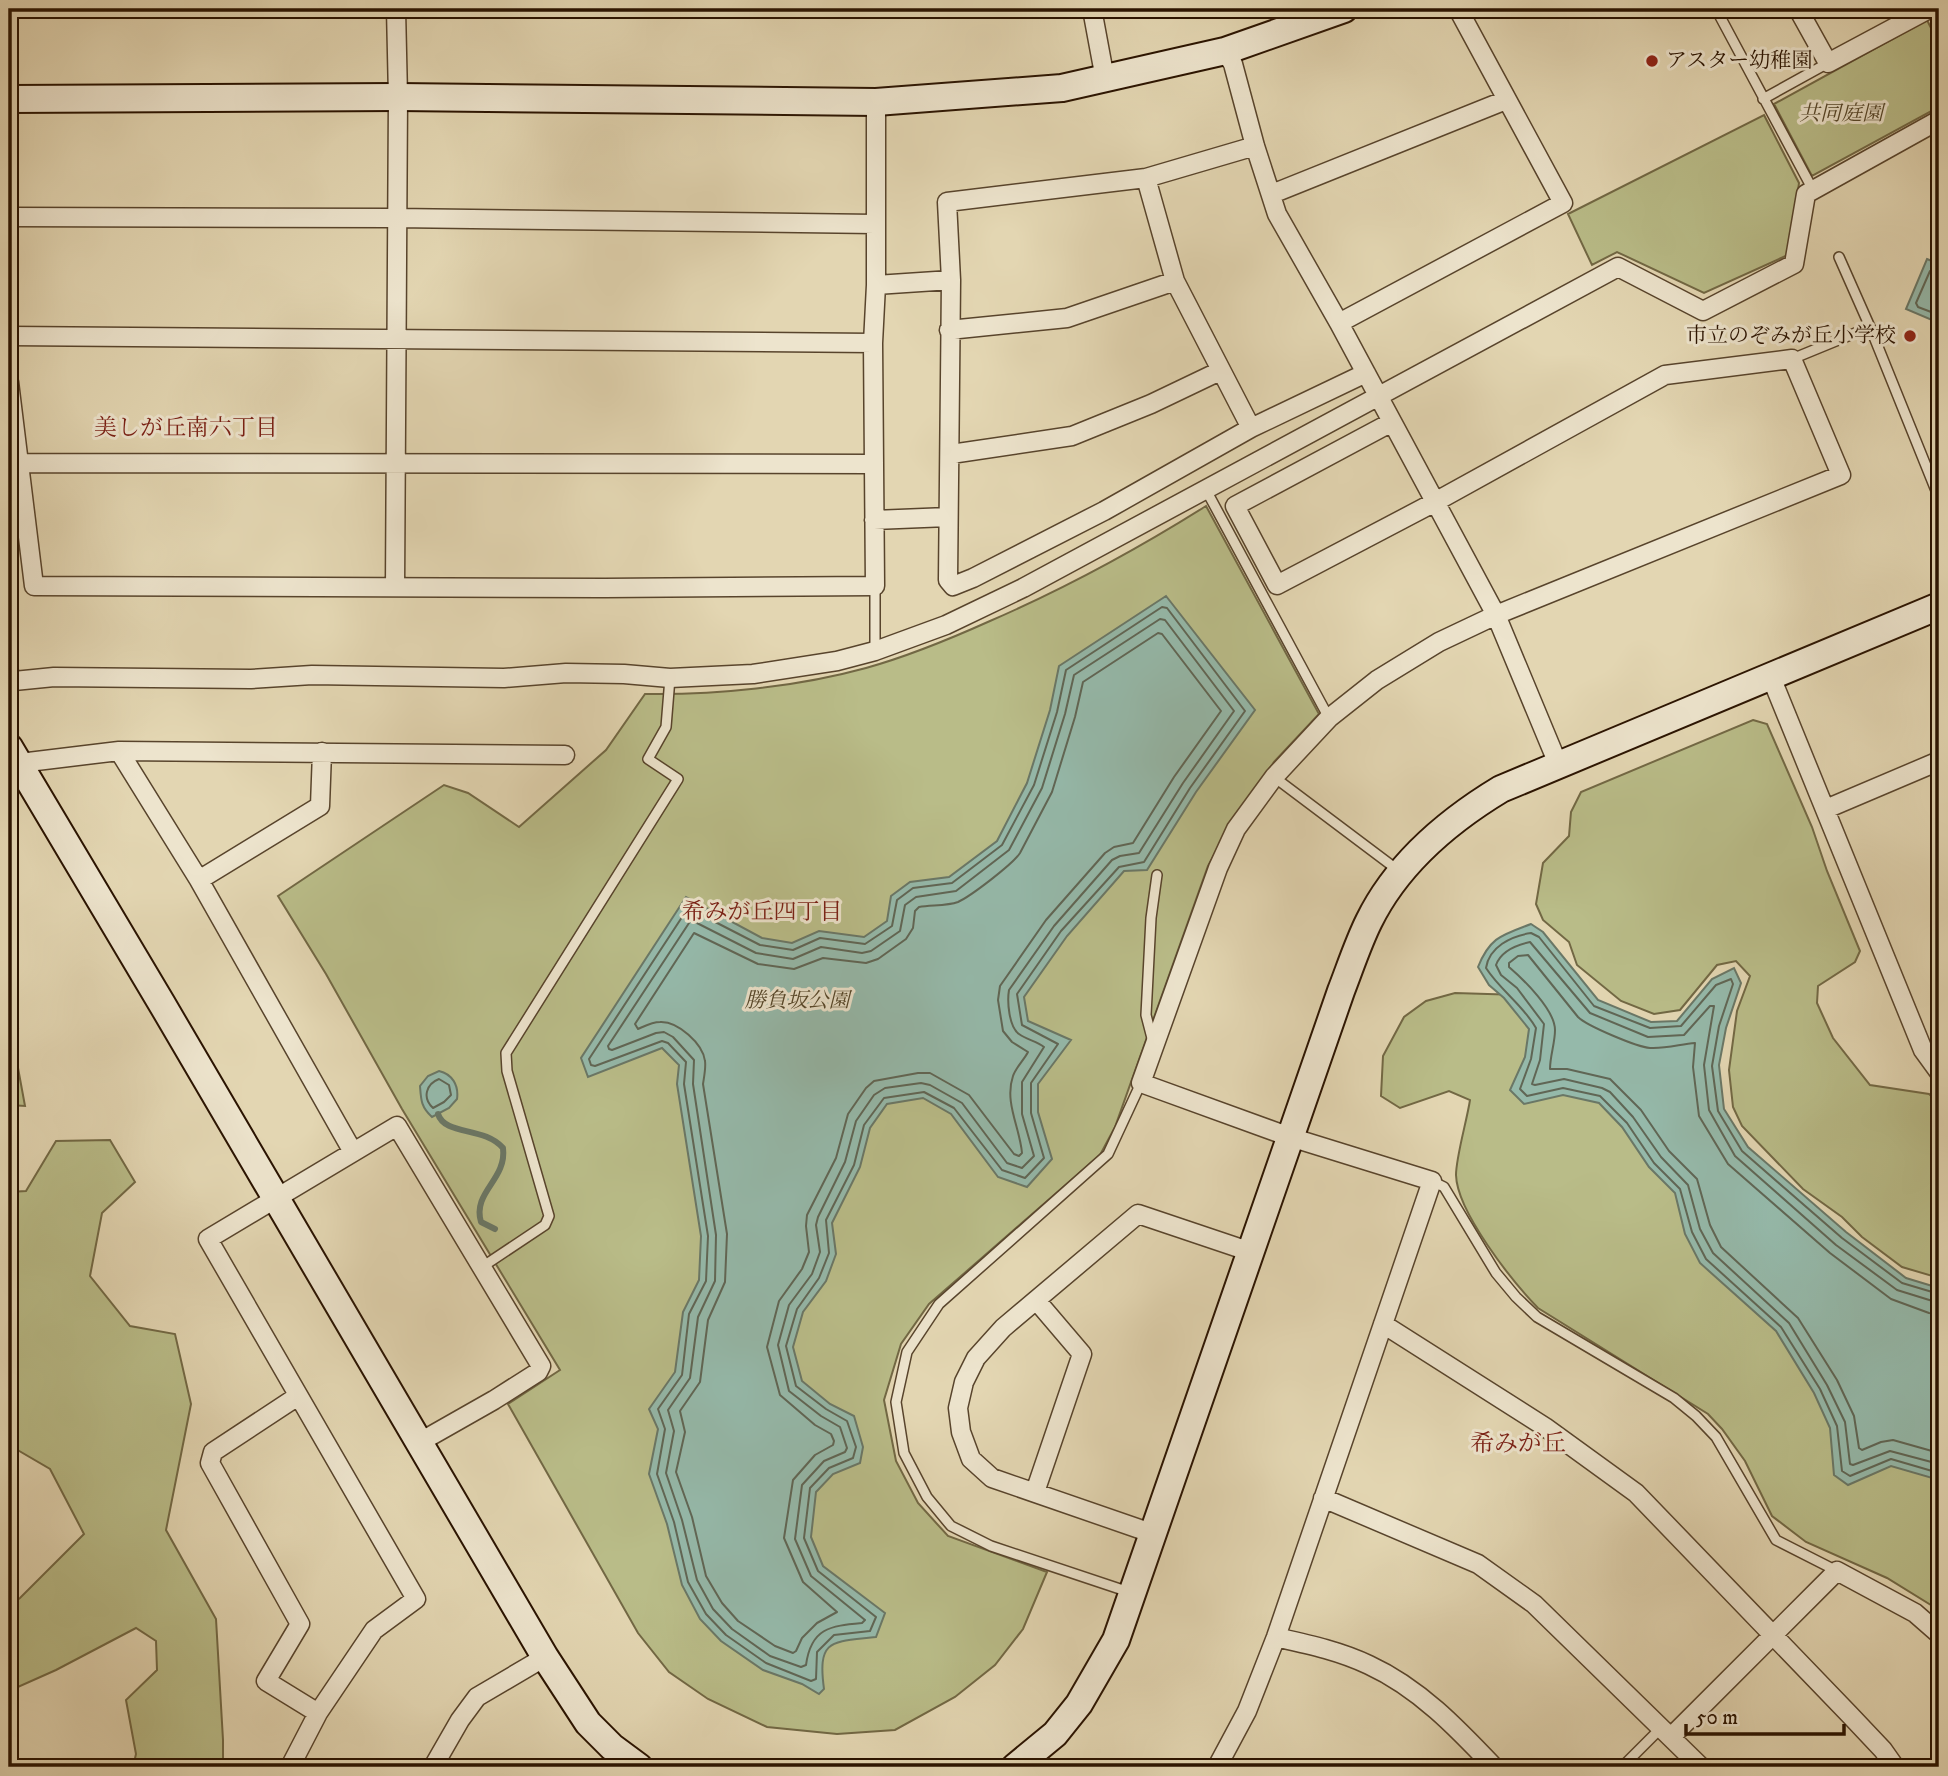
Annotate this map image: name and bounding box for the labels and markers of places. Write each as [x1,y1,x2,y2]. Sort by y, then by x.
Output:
place label: アスター幼稚園 [1666,48,1812,74]
marker: アスター幼稚園 [1644,53,1660,69]
place label: 市立のぞみが丘小学校 [1686,323,1896,349]
marker: 市立のぞみが丘小学校 [1902,328,1918,344]

